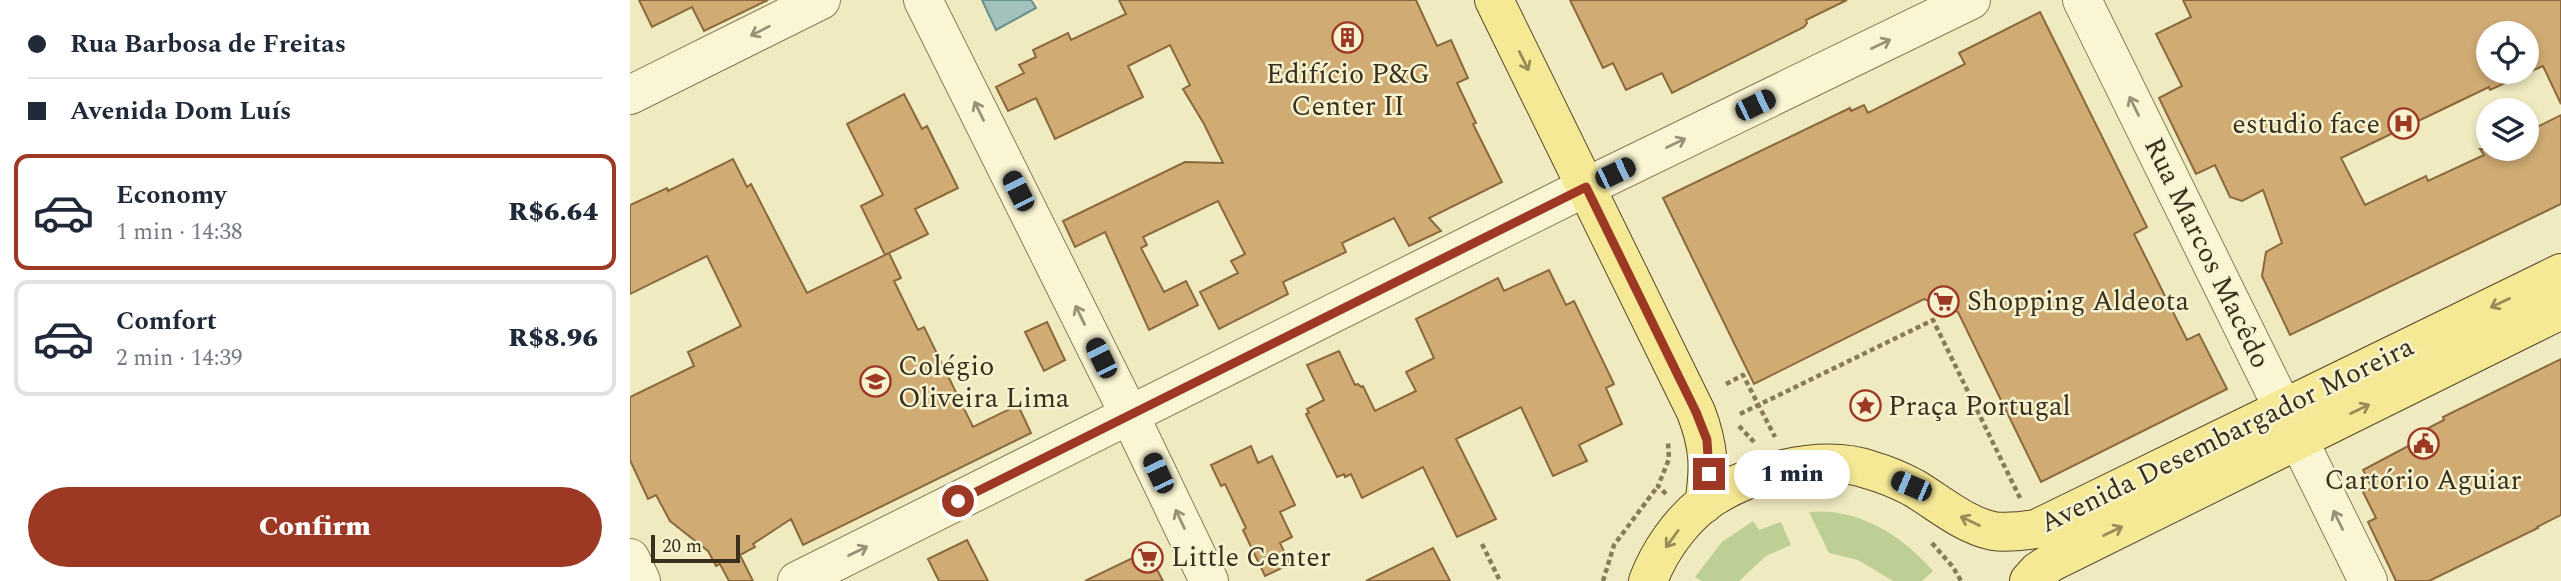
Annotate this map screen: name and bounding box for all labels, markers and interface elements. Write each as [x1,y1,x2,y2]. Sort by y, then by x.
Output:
building icon: Edifício P&G Center II [1331,20,1365,54]
map controls [2476,21,2539,161]
button: locate [2476,21,2539,84]
text: Rua Barbosa de Freitas [70,24,346,64]
one-way arrow [750,24,771,38]
one-way arrow [1870,36,1891,50]
one-way arrow [1518,50,1531,71]
place label: Edifício P&G Center II [1266,53,1430,128]
car [1732,86,1779,124]
text: Avenida Dom Luís [70,91,291,131]
one-way arrow [2127,96,2141,117]
button: layers [2476,98,2539,161]
one-way arrow [971,101,985,122]
place label: estudio face [2232,103,2380,146]
hospital icon: estudio face [2386,107,2420,141]
street label: Rua Marcos Macêdo [2132,130,2282,376]
one-way arrow [1665,135,1686,149]
car [1592,154,1639,192]
car [1000,168,1037,214]
text: Economy [116,175,226,215]
icon: car [32,181,95,244]
text: R$6.64 [508,192,598,232]
text: 1 min · 14:38 [116,215,243,250]
place label: Shopping Aldeota [1967,280,2189,323]
supermarket icon: Shopping Aldeota [1927,284,1961,318]
one-way arrow [2490,296,2511,310]
text: Comfort [116,301,217,341]
one-way arrow [1073,305,1087,326]
icon: car [32,307,95,370]
text: R$8.96 [508,318,598,358]
street label: Avenida Desembargador Moreira [2033,325,2422,545]
car [1083,335,1120,381]
text: 2 min · 14:39 [116,341,243,376]
place label: Colégio Oliveira Lima [898,345,1070,420]
school or university icon: Colégio Oliveira Lima [858,365,892,399]
place label: Praça Portugal [1888,385,2071,428]
place icon: Praça Portugal [1848,389,1882,423]
one-way arrow [2349,401,2370,415]
public building icon: Cartório Aguiar [2406,426,2440,460]
callout: 1 min [1734,449,1849,498]
car [1140,450,1177,496]
text: 1 min [1760,457,1824,492]
route end [1693,458,1725,490]
place label: Cartório Aguiar [2324,459,2522,502]
car [1888,468,1935,504]
route start [942,485,974,517]
button: Confirm [28,487,602,567]
one-way arrow [1173,509,1186,530]
one-way arrow [2331,510,2345,531]
one-way arrow [1959,514,1981,527]
one-way arrow [2102,524,2123,538]
one-way arrow [1664,529,1679,548]
scale bar [651,532,740,564]
text: 20 m [662,532,702,561]
place label: Little Center [1171,536,1331,579]
supermarket icon: Little Center [1131,540,1165,574]
one-way arrow [847,543,868,557]

